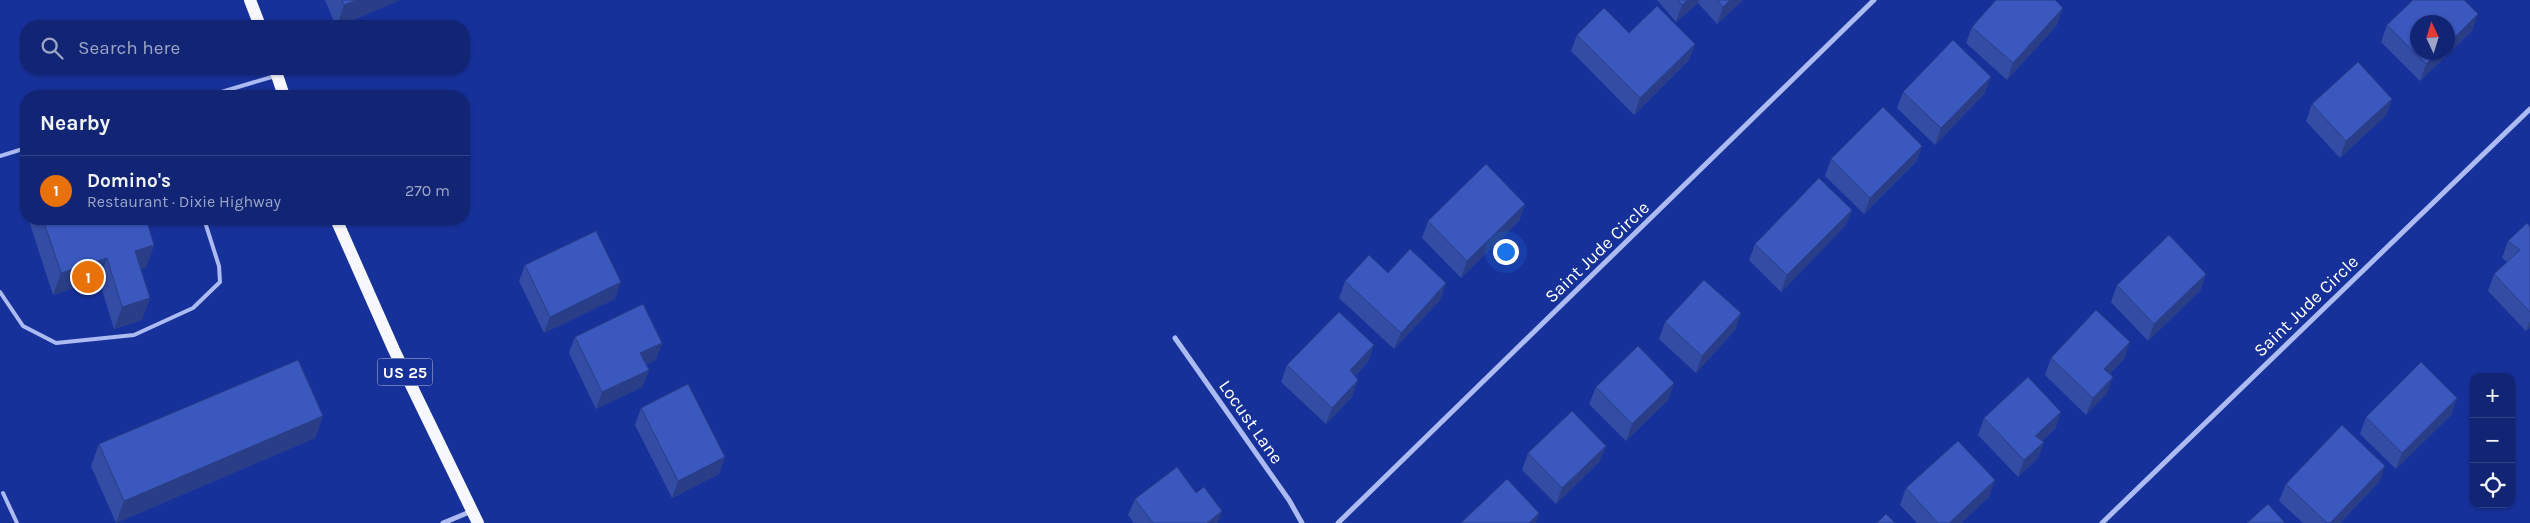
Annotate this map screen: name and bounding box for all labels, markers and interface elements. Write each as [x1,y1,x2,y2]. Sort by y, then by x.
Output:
north arrow [2410,15,2455,60]
search box [20,20,470,75]
icon: search [38,34,66,62]
text: Search here [78,37,180,59]
text: Nearby [40,111,110,135]
text: Domino's [87,170,171,192]
text: 1 [53,181,59,200]
text: 270 m [405,181,450,200]
text: Restaurant · Dixie Highway [87,192,281,211]
street label: Saint Jude Circle [1540,197,1654,307]
your location [1493,239,1519,265]
street label: Saint Jude Circle [2249,251,2363,361]
pin: 1 [72,258,104,296]
road number: US 25 [378,358,432,386]
map controls [2470,373,2515,508]
button: + [2470,373,2515,418]
street label: Locust Lane [1214,376,1288,468]
button: − [2470,418,2515,463]
button: locate [2470,463,2515,508]

